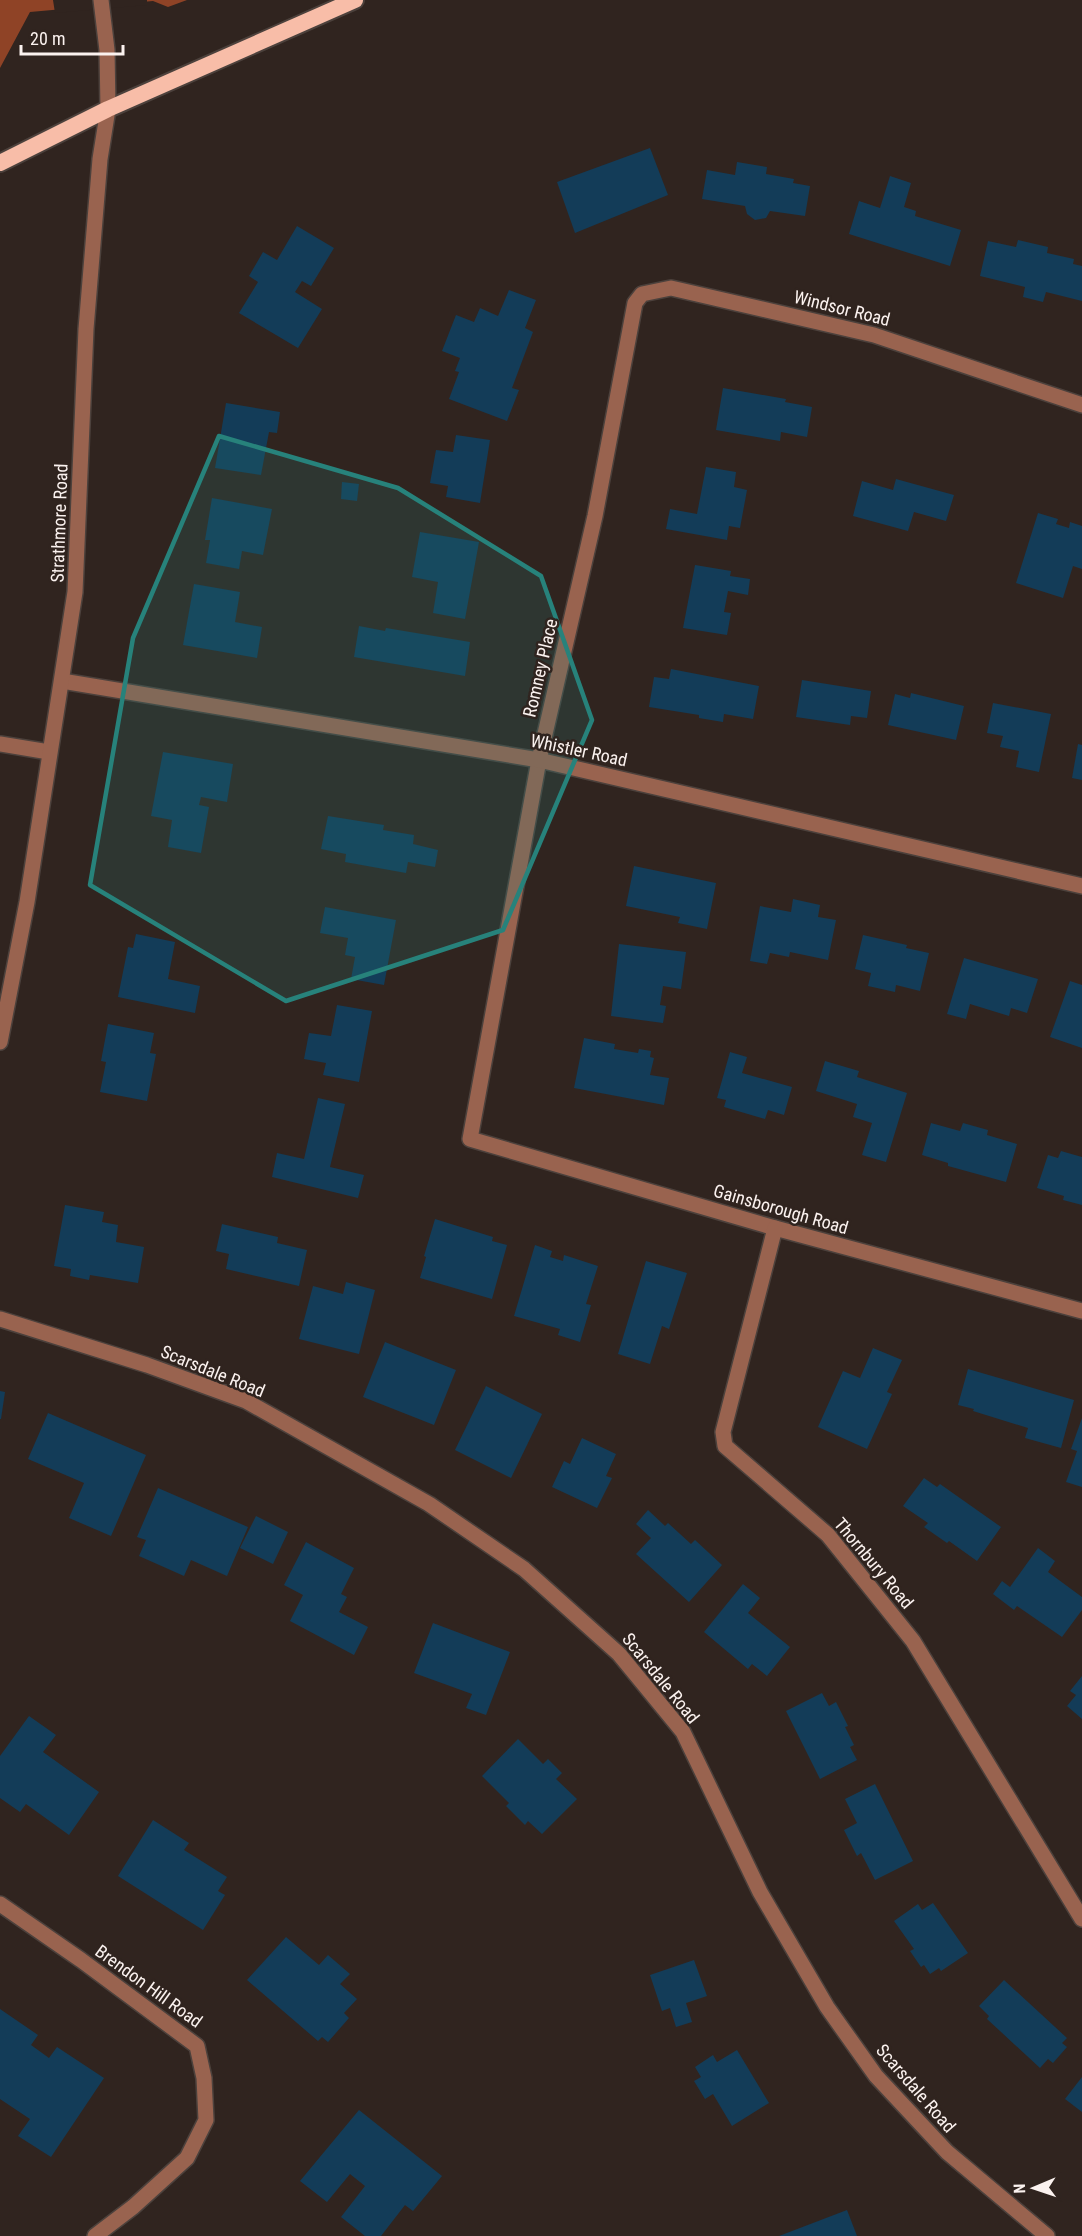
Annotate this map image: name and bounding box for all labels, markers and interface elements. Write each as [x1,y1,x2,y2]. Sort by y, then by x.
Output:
scale bar [21,18,123,56]
text: 20 m [30,28,65,49]
street label: Windsor Road [792,286,892,330]
street label: Strathmore Road [46,463,72,583]
street label: Romney Place [518,617,562,719]
street label: Whistler Road [529,729,629,771]
street label: Gainsborough Road [711,1180,851,1238]
street label: Scarsdale Road [158,1341,268,1401]
street label: Thornbury Road [830,1513,918,1613]
street label: Scarsdale Road [618,1629,704,1727]
street label: Brendon Hill Road [91,1940,207,2032]
street label: Scarsdale Road [872,2039,960,2137]
north arrow [1004,2158,1064,2218]
text: N [1010,2183,1029,2194]

